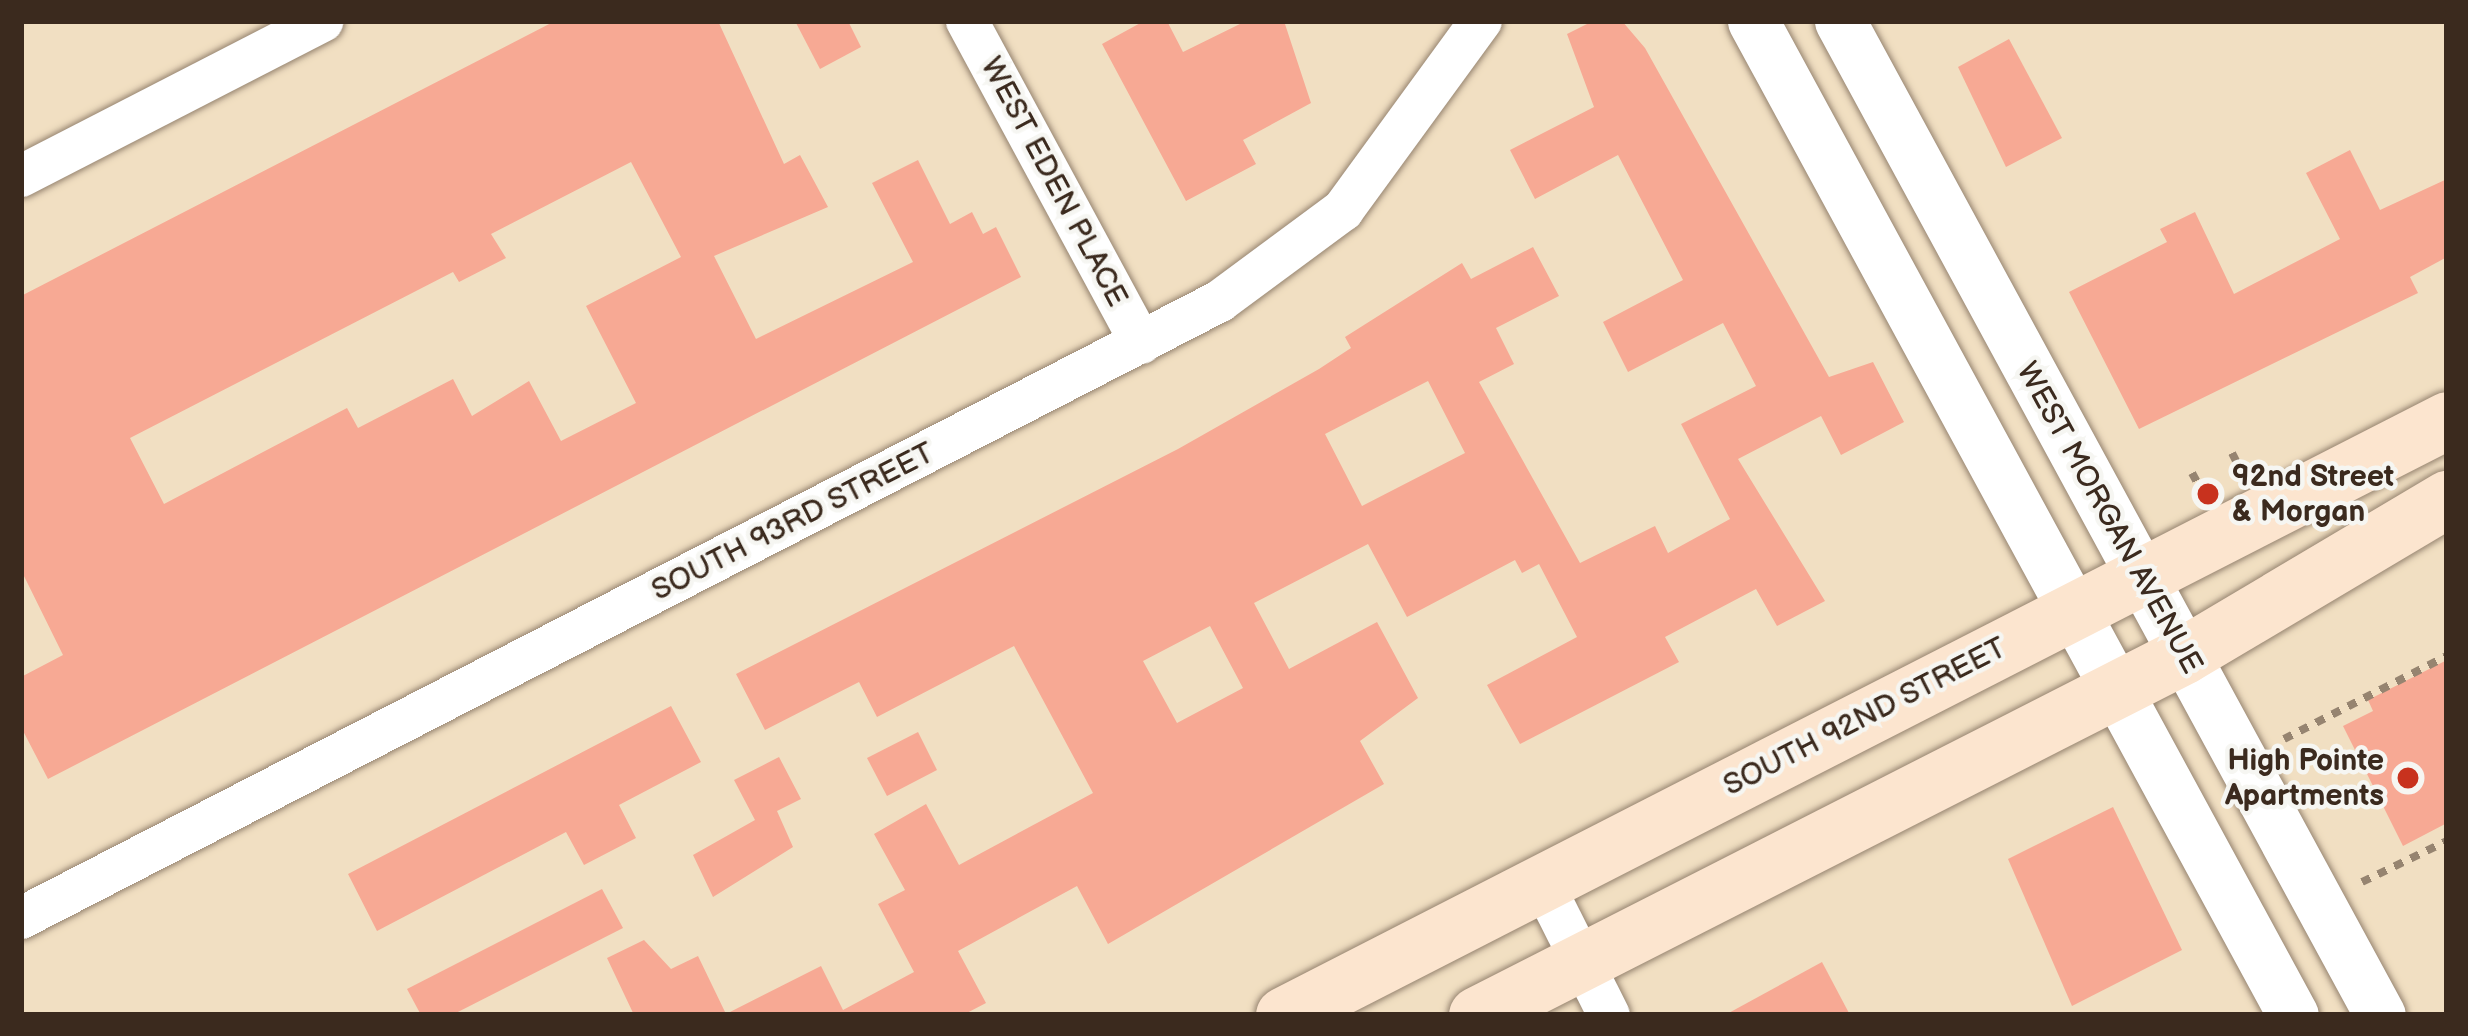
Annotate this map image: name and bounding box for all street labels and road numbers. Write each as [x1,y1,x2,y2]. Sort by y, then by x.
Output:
street label: WEST EDEN PLACE [973,51,1135,313]
street label: WEST MORGAN AVENUE [2008,356,2210,680]
street label: SOUTH 93RD STREET [646,435,940,609]
street label: SOUTH 92ND STREET [1717,630,2013,804]

